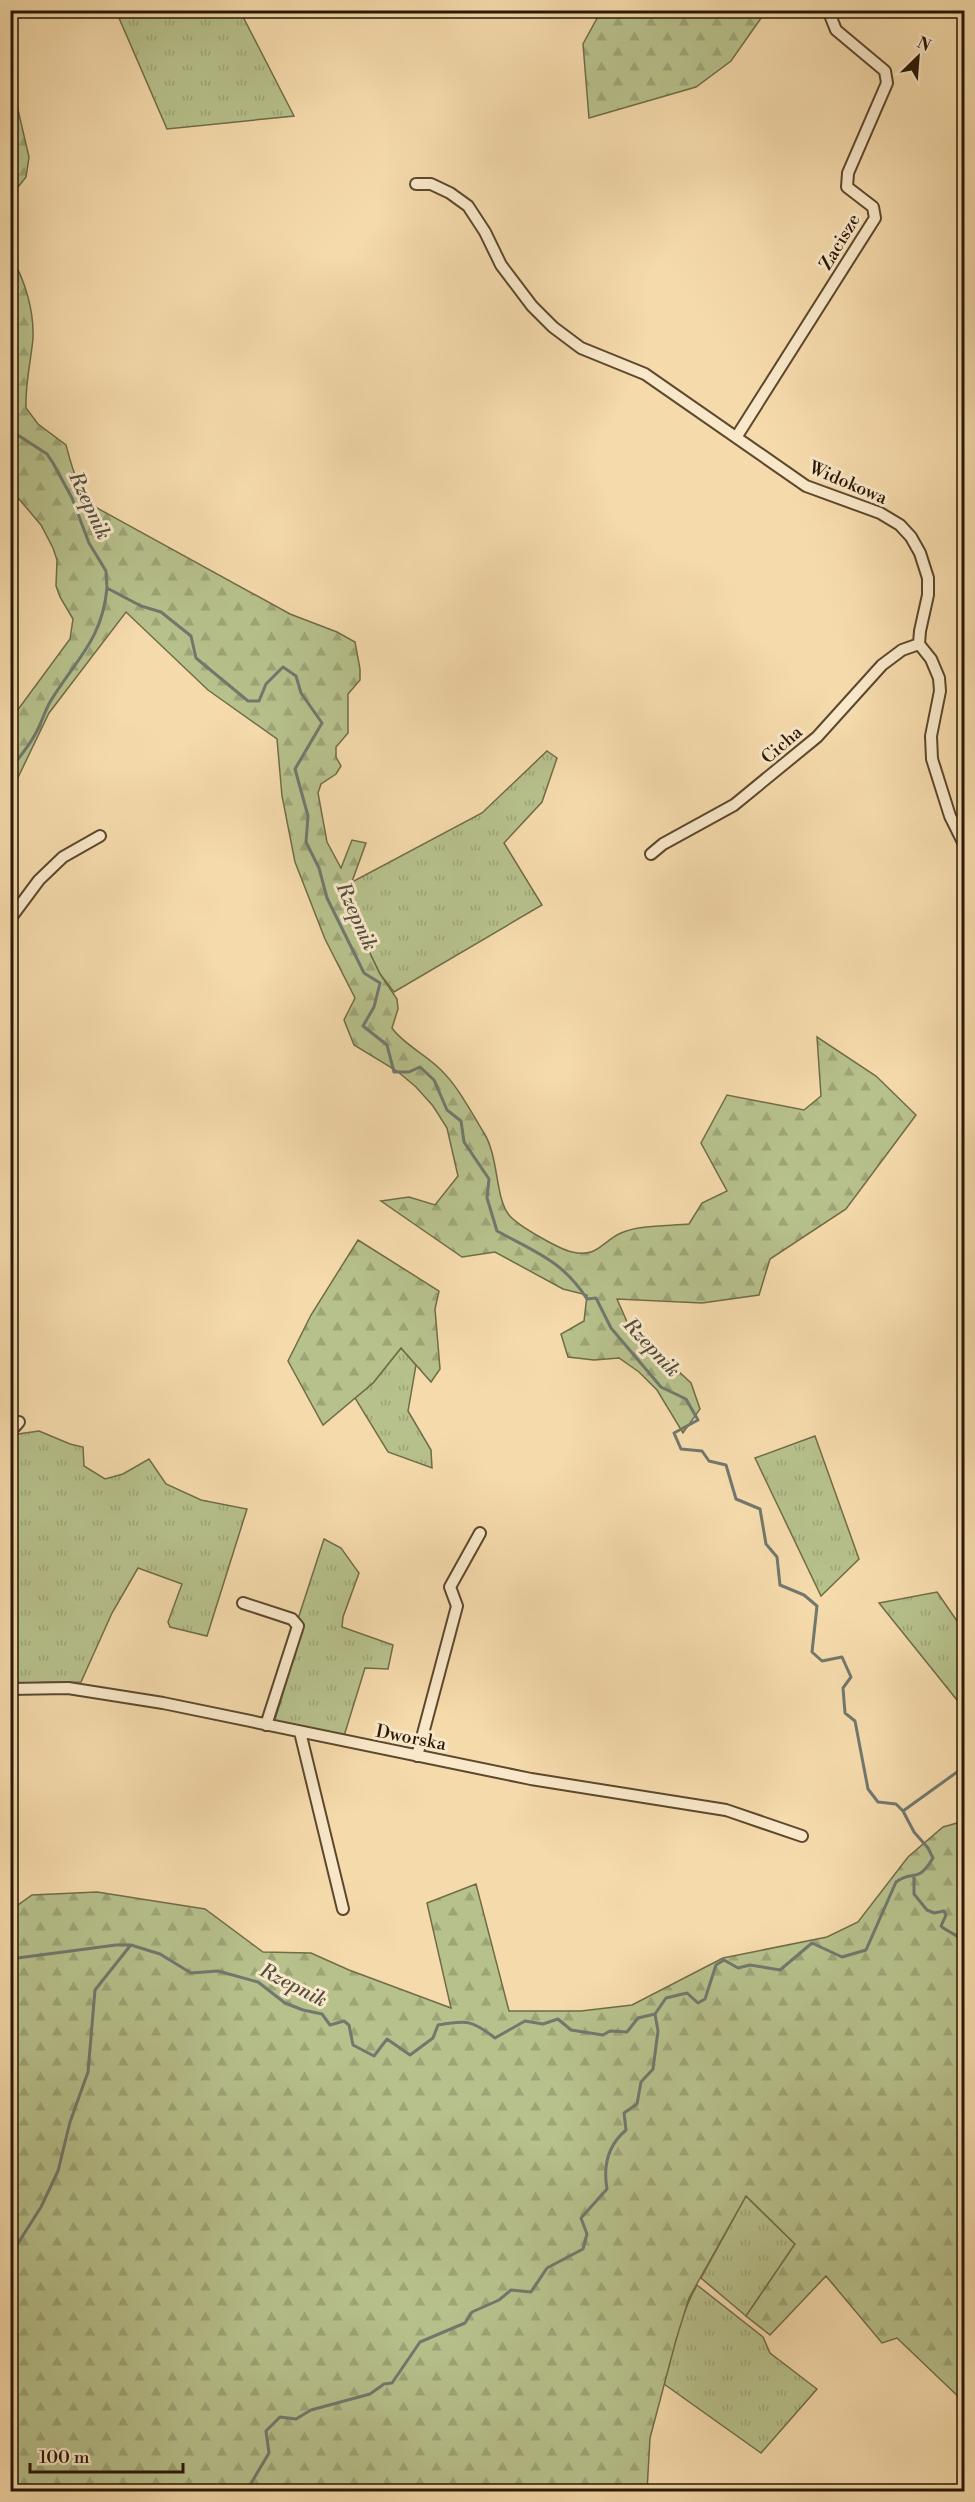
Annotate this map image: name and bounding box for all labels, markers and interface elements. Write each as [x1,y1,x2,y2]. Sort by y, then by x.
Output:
north arrow [888,27,948,87]
text: N [914,33,934,56]
street label: Zacisze [814,210,866,274]
street label: Widokowa [805,456,891,510]
water label: Rzepnik [62,467,116,544]
street label: Cicha [757,720,808,769]
water label: Rzepnik [330,878,382,955]
water label: Rzepnik [617,1312,685,1383]
street label: Dworska [374,1720,449,1756]
water label: Rzepnik [254,1958,331,2013]
scale bar [30,2436,183,2474]
text: 100 m [39,2446,90,2469]

